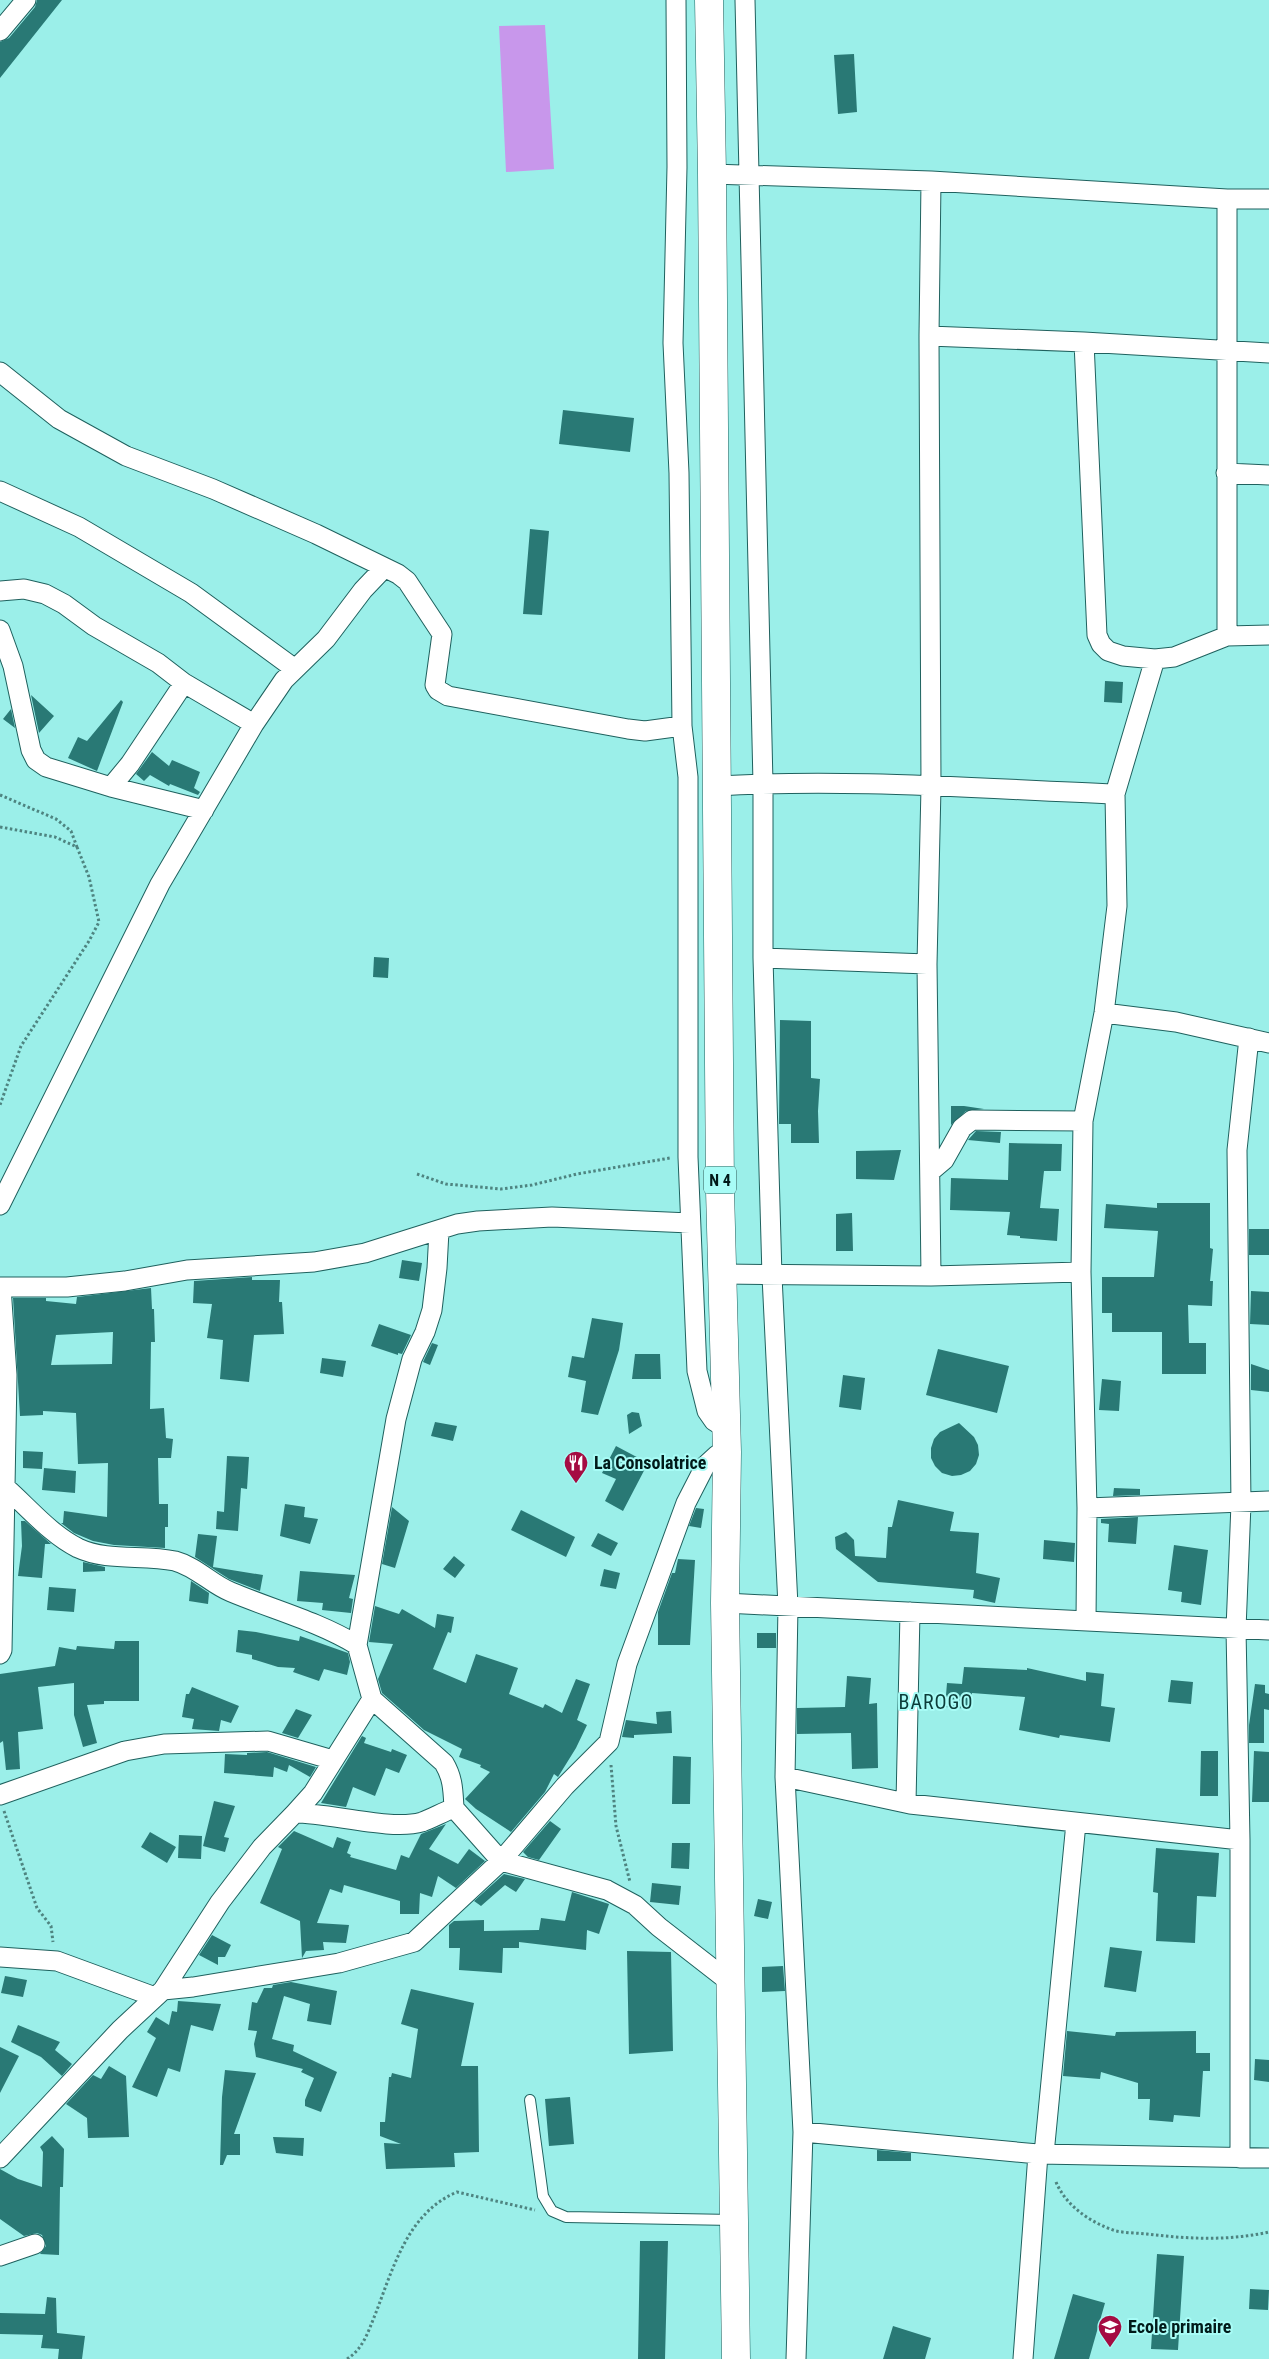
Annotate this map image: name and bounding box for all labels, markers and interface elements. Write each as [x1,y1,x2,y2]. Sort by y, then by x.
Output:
road number: N 4 [704,1166,736,1194]
restaurant icon: La Consolatrice [563,1450,589,1484]
place label: La Consolatrice [594,1452,707,1473]
district label: BAROGO [899,1690,973,1714]
school or university icon: Ecole primaire [1097,2314,1123,2348]
place label: Ecole primaire [1128,2316,1232,2337]

